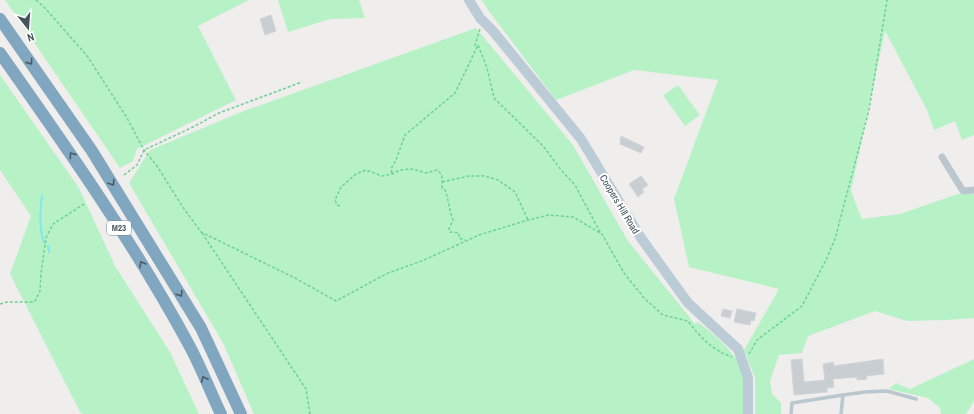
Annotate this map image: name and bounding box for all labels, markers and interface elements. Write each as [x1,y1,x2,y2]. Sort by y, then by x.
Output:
north arrow [8,8,48,48]
text: N [26,30,36,45]
one-way arrow [25,58,32,65]
one-way arrow [69,152,77,159]
street label: Coopers Hill Road [597,172,642,236]
one-way arrow [107,179,114,186]
road number: M23 [107,221,131,235]
one-way arrow [140,261,147,268]
one-way arrow [175,290,182,297]
one-way arrow [201,375,209,383]

